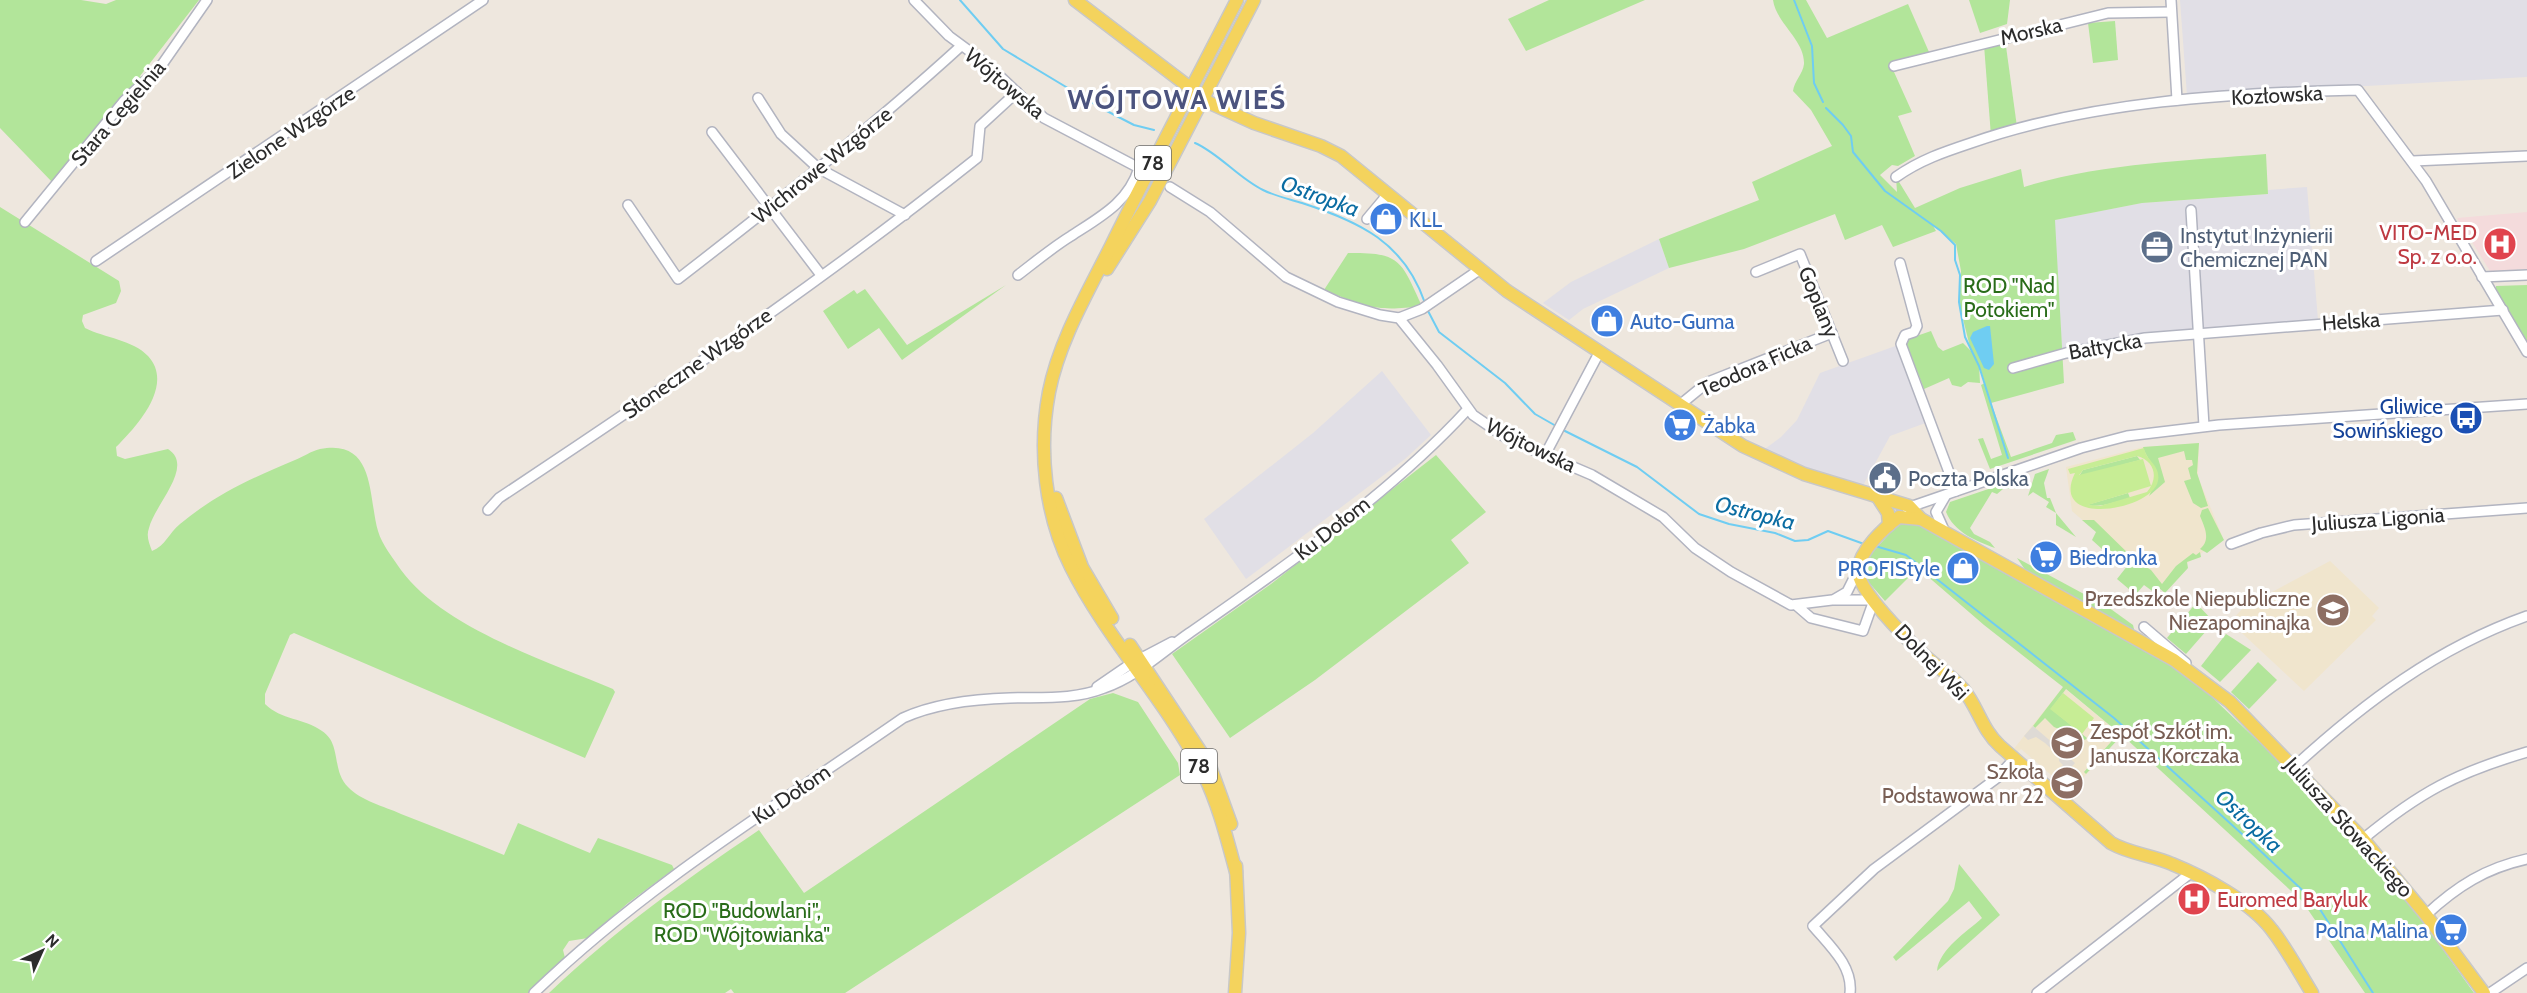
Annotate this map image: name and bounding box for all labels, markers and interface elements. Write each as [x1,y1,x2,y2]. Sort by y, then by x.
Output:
street label: Morska [1997,12,2065,50]
street label: Wójtowska [959,42,1050,124]
street label: Stara Cegielnia [66,55,170,171]
street label: Zielone Wzgórze [222,80,360,184]
street label: Kozłowska [2230,80,2324,110]
district label: WÓJTOWA WIEŚ [1067,83,1287,116]
street label: Wichrowe Wzgórze [747,101,897,229]
road number: 78 [1135,146,1171,180]
water label: Ostropka [1277,169,1363,223]
shop icon: KLL [1368,201,1404,237]
place label: KLL [1409,207,1442,232]
place label: VITO-MED Sp. z o.o. [2379,220,2477,269]
place label: Instytut Inżynierii Chemicznej PAN [2180,223,2333,273]
hospital icon: VITO-MED Sp. z o.o. [2482,226,2518,262]
office icon: Instytut Inżynierii Chemicznej PAN [2139,229,2175,265]
street label: Goplany [1793,263,1845,342]
park label: ROD "Nad Potokiem" [1963,273,2055,322]
street label: Słoneczne Wzgórze [618,302,777,424]
shop icon: Auto-Guma [1589,303,1625,339]
street label: Helska [2321,306,2381,336]
place label: Auto-Guma [1630,309,1735,334]
street label: Bałtycka [2066,327,2144,365]
street label: Teodora Ficka [1695,330,1815,402]
place label: Gliwice Sowińskiego [2333,394,2443,443]
bus stop icon: Gliwice Sowińskiego [2448,400,2484,436]
supermarket icon: Żabka [1662,407,1698,443]
street label: Wójtowska [1482,413,1580,478]
place label: Żabka [1703,413,1756,438]
public building icon: Poczta Polska [1867,460,1903,496]
place label: Poczta Polska [1908,466,2029,491]
water label: Ostropka [1712,490,1798,536]
street label: Ku Dołom [1289,491,1375,565]
street label: Juliusza Ligonia [2310,502,2445,536]
supermarket icon: Biedronka [2028,539,2064,575]
place label: Biedronka [2069,545,2157,570]
shop icon: PROFIStyle [1945,550,1981,586]
place label: PROFIStyle [1838,556,1940,581]
place label: Przedszkole Niepubliczne Niezapominajka [2085,586,2310,636]
school or university icon: Przedszkole Niepubliczne Niezapominajka [2315,592,2351,628]
street label: Dolnej Wsi [1889,619,1974,706]
place label: Zespół Szkół im. Janusza Korczaka [2089,719,2239,768]
school or university icon: Zespół Szkół im. Janusza Korczaka [2049,725,2085,761]
road number: 78 [1181,749,1217,783]
street label: Juliusza Słowackiego [2279,751,2419,902]
street label: Ku Dołom [747,759,835,829]
place label: Szkoła Podstawowa nr 22 [1882,759,2044,808]
school or university icon: Szkoła Podstawowa nr 22 [2049,765,2085,801]
water label: Ostropka [2210,783,2288,859]
hospital icon: Euromed Baryluk [2176,881,2212,917]
place label: Euromed Baryluk [2217,887,2369,912]
park label: ROD "Budowlani", ROD "Wójtowianka" [654,898,830,948]
supermarket icon: Polna Malina [2433,912,2469,948]
place label: Polna Malina [2315,918,2428,943]
north arrow [12,921,72,981]
text: N [42,930,63,951]

